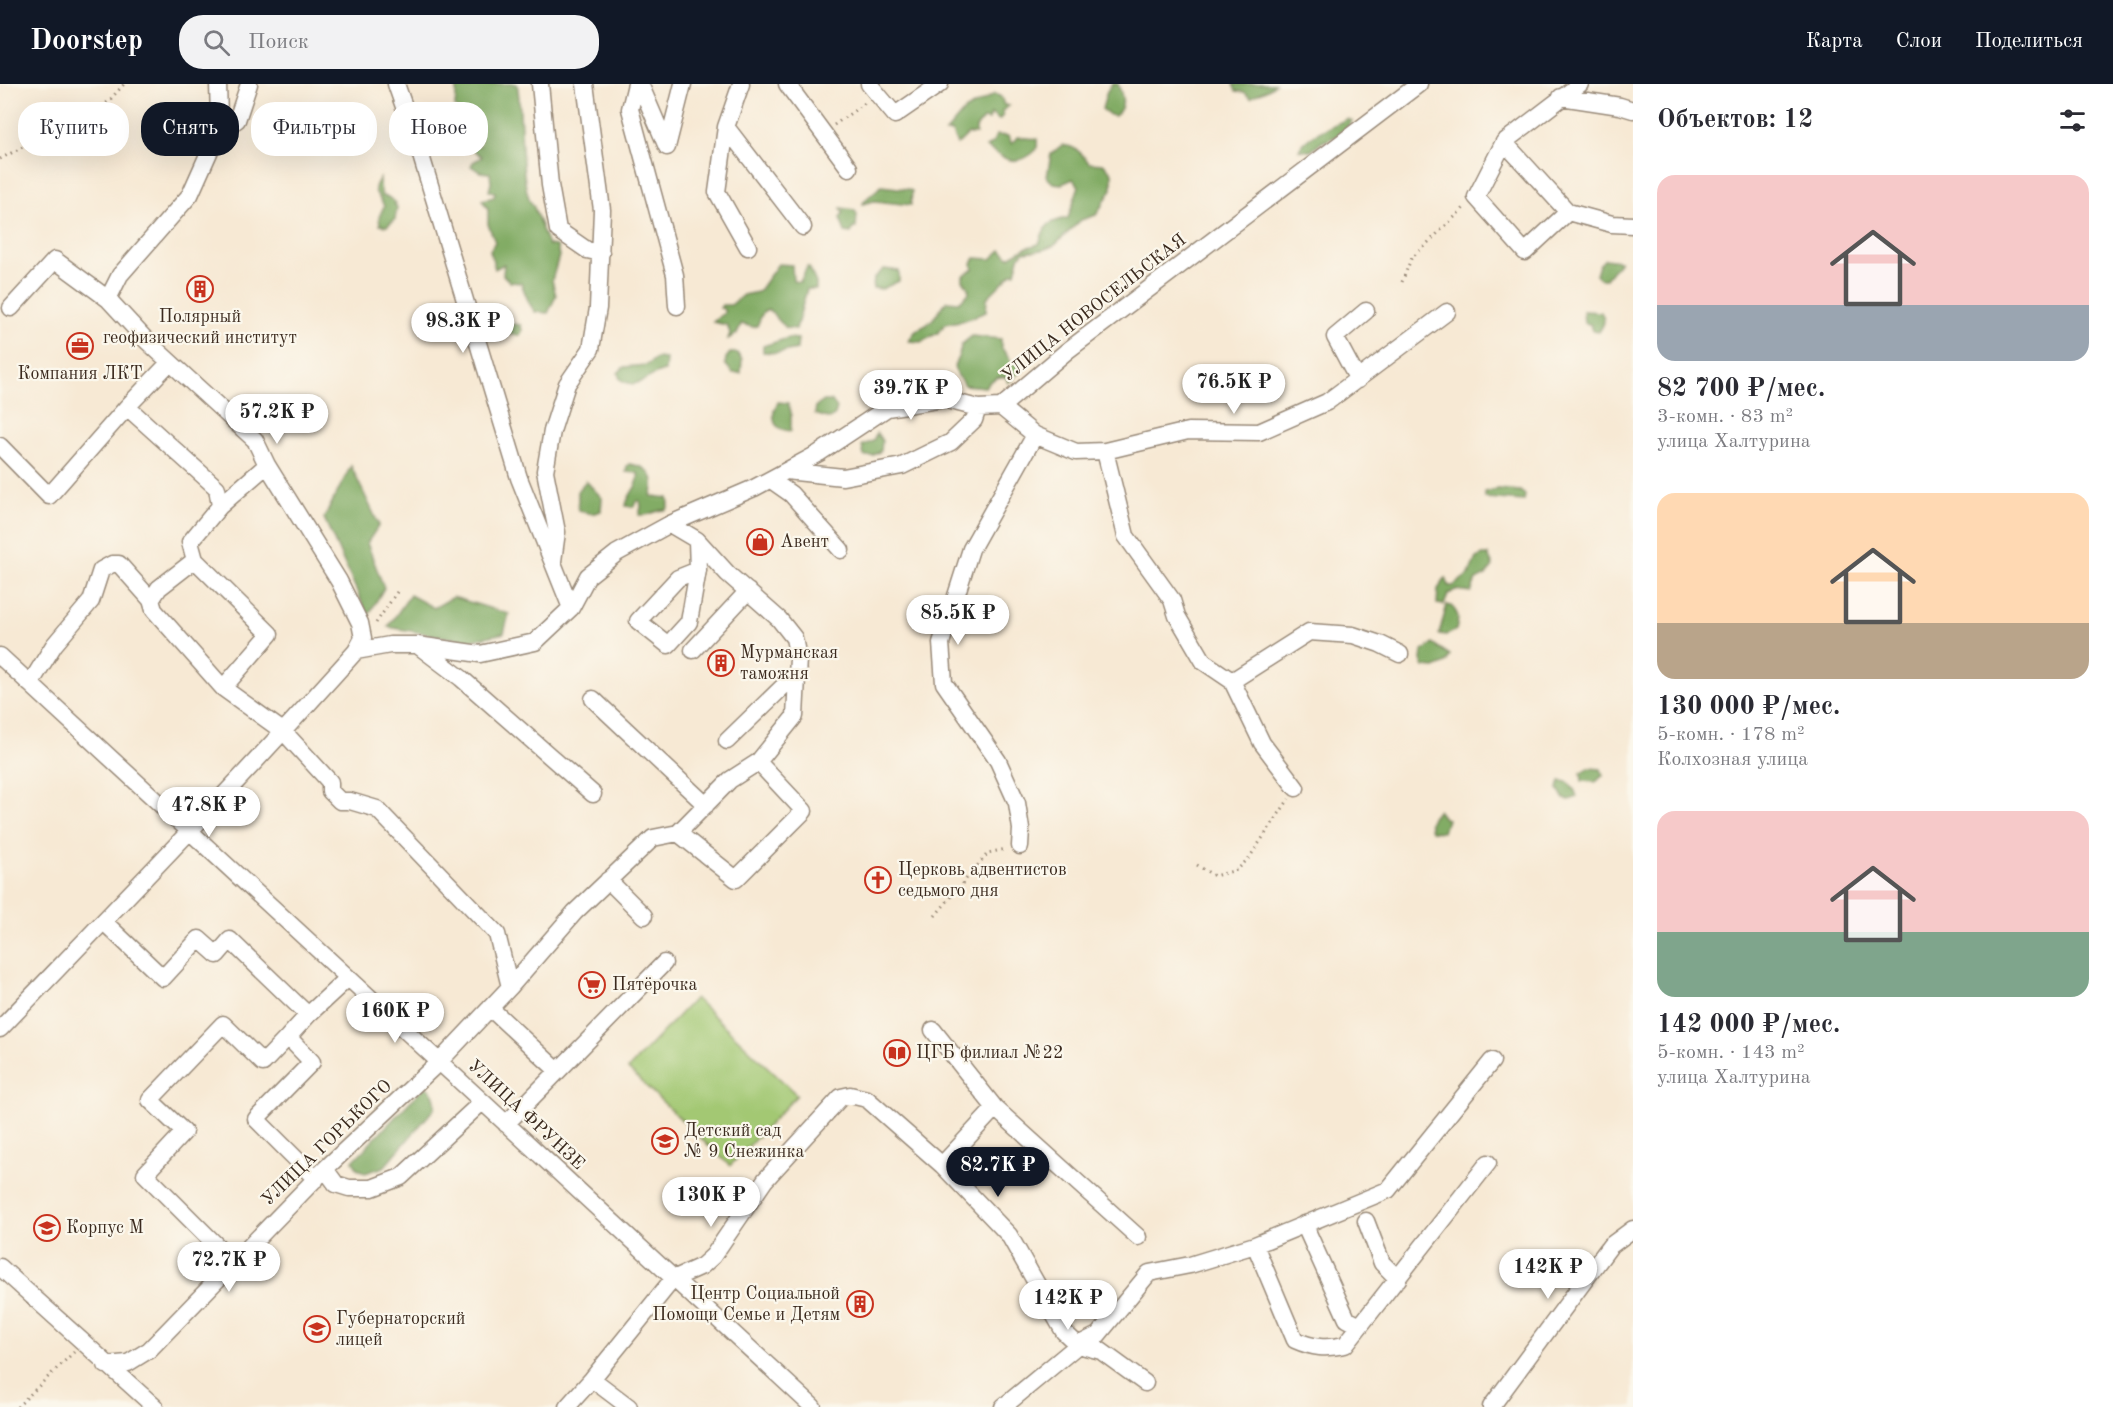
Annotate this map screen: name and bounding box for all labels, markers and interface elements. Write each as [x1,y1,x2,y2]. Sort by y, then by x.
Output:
search box [179,15,599,69]
icon: search [200,26,233,59]
text: Doorstep [30,28,143,56]
text: Поиск [248,31,309,53]
text: Карта [1806,31,1863,52]
text: Слои [1896,31,1942,52]
text: Поделиться [1975,31,2083,52]
chip: Купить [18,102,129,156]
chip: Снять [141,102,239,156]
chip: Фильтры [251,102,377,156]
chip: Новое [389,102,488,156]
icon: filters [2056,104,2089,137]
text: Объектов: 12 [1657,107,1813,133]
icon: home [1819,214,1927,322]
street label: УЛИЦА НОВОСЕЛЬСКАЯ [999,231,1189,385]
building icon: Полярный геофизический институт [185,274,215,304]
pin: 98.3K ₽ [408,303,518,354]
place label: Полярный геофизический институт [103,308,297,348]
text: 98.3K ₽ [425,312,501,332]
office icon: Компания ЛКТ [65,331,95,361]
pin: 76.5K ₽ [1179,364,1289,415]
place label: Компания ЛКТ [17,365,143,383]
pin: 39.7K ₽ [856,370,966,421]
text: 76.5K ₽ [1196,373,1272,393]
text: 82 700 ₽/мес. [1657,376,1825,402]
text: 39.7K ₽ [873,379,949,399]
pin: 57.2K ₽ [222,394,332,445]
text: 57.2K ₽ [239,403,315,423]
text: 3-комн. · 83 m² [1657,407,1793,427]
text: улица Халтурина [1657,432,1811,452]
shop icon: Авент [745,527,775,557]
icon: home [1819,532,1927,640]
place label: Авент [780,533,829,551]
pin: 85.5K ₽ [903,595,1013,646]
text: 85.5K ₽ [920,604,996,624]
place label: Мурманская таможня [740,644,838,683]
building icon: Мурманская таможня [706,648,736,678]
text: 130 000 ₽/мес. [1657,694,1840,720]
text: 5-комн. · 178 m² [1657,725,1805,745]
text: Колхозная улица [1657,750,1808,770]
pin: 47.8K ₽ [154,787,264,838]
text: 47.8K ₽ [171,796,247,816]
icon: home [1819,850,1927,958]
place label: Церковь адвентистов седьмого дня [898,861,1067,900]
church icon: Церковь адвентистов седьмого дня [863,865,893,895]
supermarket icon: Пятёрочка [577,970,607,1000]
place label: Пятёрочка [612,976,698,994]
pin: 160K ₽ [346,993,444,1044]
text: 160K ₽ [360,1002,430,1022]
text: 142 000 ₽/мес. [1657,1012,1840,1038]
library icon: ЦГБ филиал №22 [882,1038,912,1068]
text: 5-комн. · 143 m² [1657,1043,1805,1063]
place label: ЦГБ филиал №22 [916,1044,1063,1063]
street label: УЛИЦА ФРУНЗЕ [464,1057,588,1173]
text: улица Халтурина [1657,1068,1811,1088]
street label: УЛИЦА ГОРЬКОГО [259,1077,395,1209]
place label: Детский сад № 9 Снежинка [684,1122,804,1161]
school or university icon: Детский сад № 9 Снежинка [650,1126,680,1156]
pin: 82.7K ₽ [943,1147,1053,1198]
text: 82.7K ₽ [960,1156,1036,1176]
pin: 130K ₽ [662,1177,760,1228]
text: 130K ₽ [676,1186,746,1206]
school or university icon: Корпус M [32,1213,62,1243]
place label: Корпус M [66,1219,144,1237]
pin: 72.7K ₽ [174,1242,284,1293]
pin: 142K ₽ [1499,1249,1597,1300]
text: 72.7K ₽ [191,1251,267,1271]
text: 142K ₽ [1513,1258,1583,1278]
pin: 142K ₽ [1019,1280,1117,1331]
place label: Центр Социальной Помощи Семье и Детям [652,1285,840,1324]
building icon: Центр Социальной Помощи Семье и Детям [845,1289,875,1319]
text: 142K ₽ [1033,1289,1103,1309]
place label: Губернаторский лицей [336,1310,466,1349]
school or university icon: Губернаторский лицей [302,1314,332,1344]

